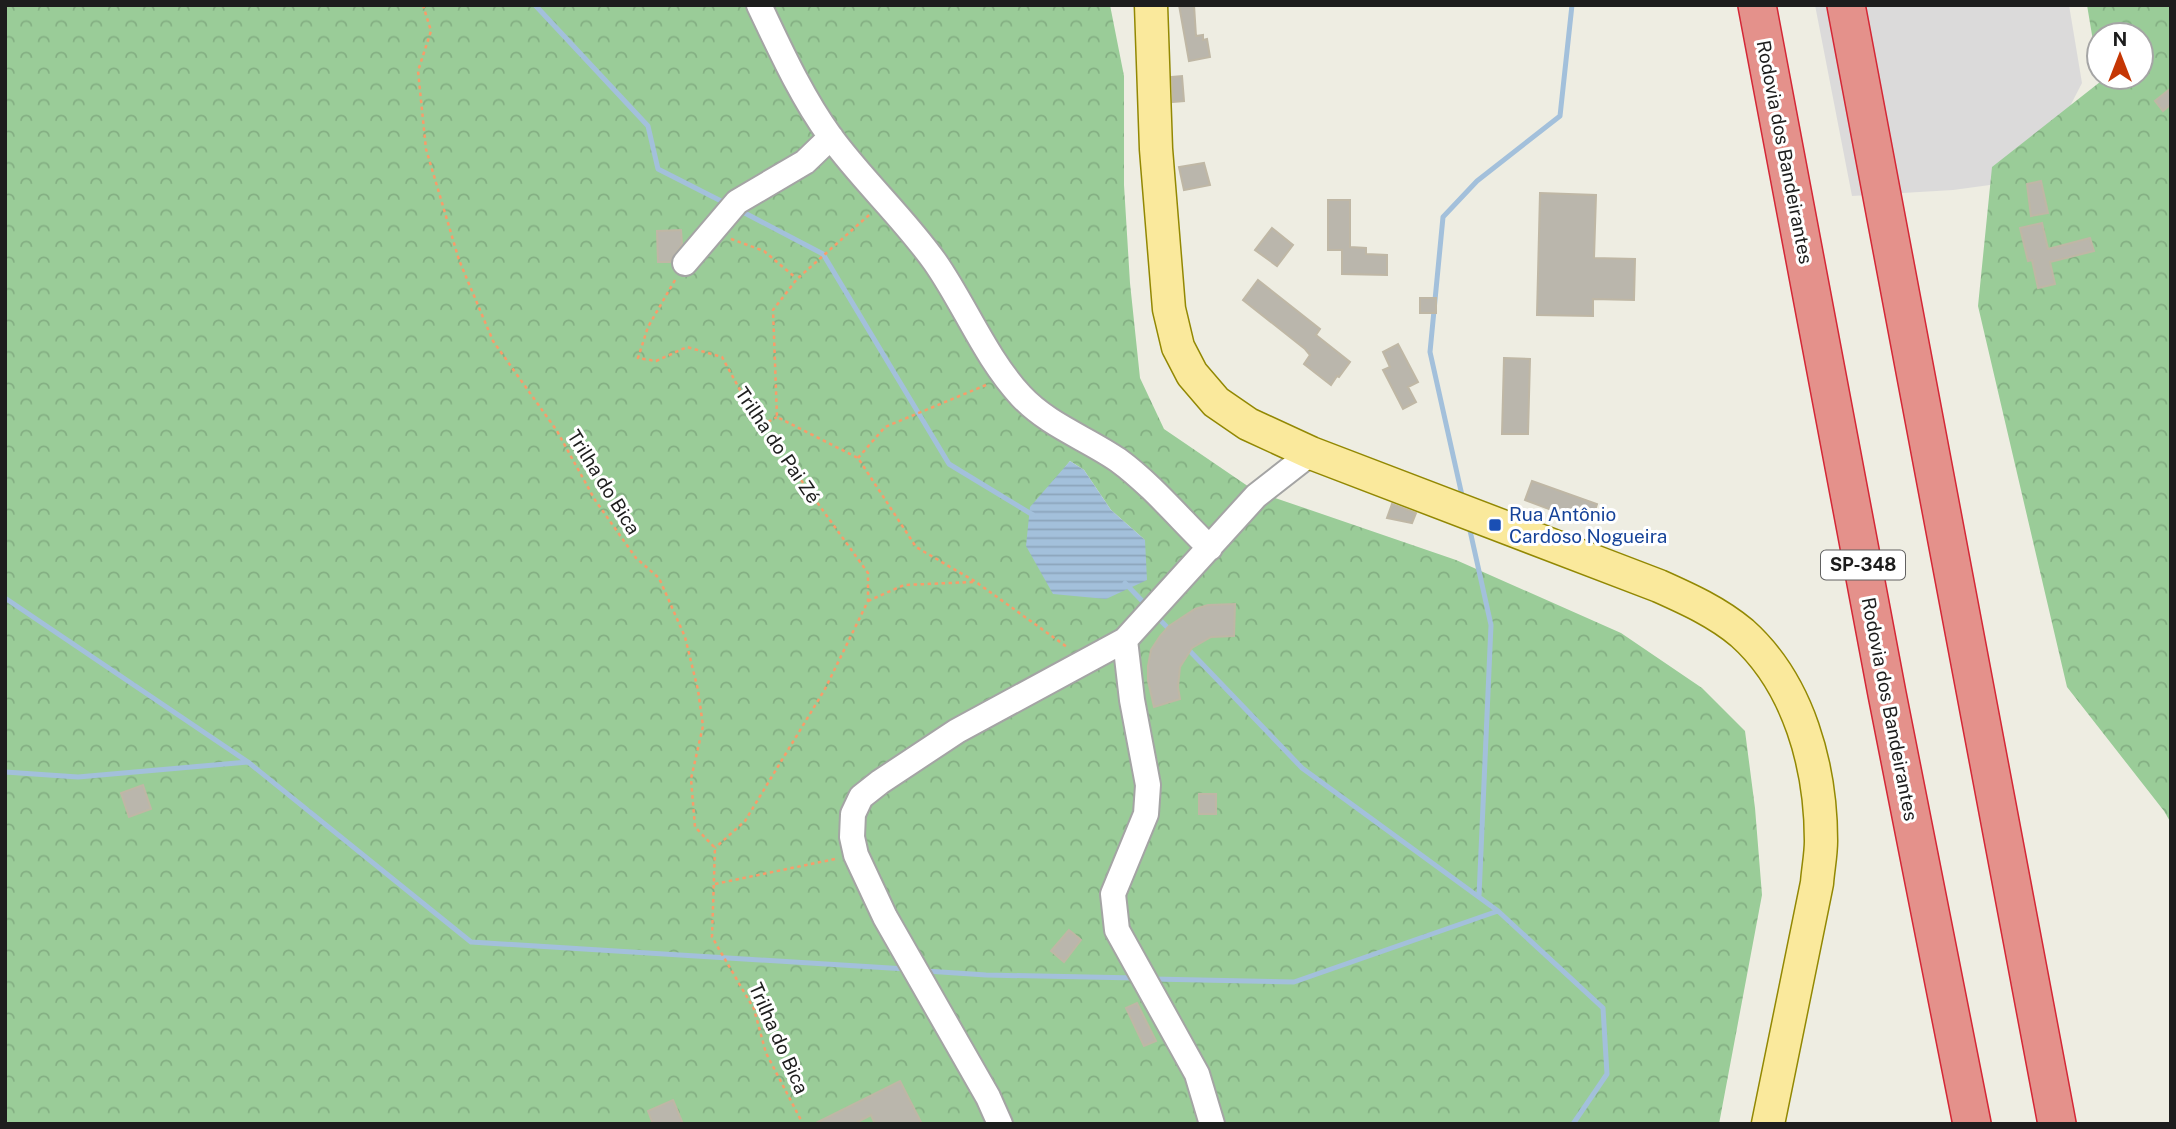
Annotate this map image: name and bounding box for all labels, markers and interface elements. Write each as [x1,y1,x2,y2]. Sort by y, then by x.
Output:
north arrow [2085,21,2155,91]
text: N [2113,28,2127,50]
street label: Rodovia dos Bandeirantes [1753,38,1817,266]
street label: Trilha do Pai Zé [731,383,825,507]
street label: Trilha do Bica [563,426,645,538]
place label: Rua Antônio Cardoso Nogueira [1509,503,1667,547]
marker: Rua Antônio Cardoso Nogueira [1487,517,1503,533]
road number: SP-348 [1821,550,1905,580]
street label: Rodovia dos Bandeirantes [1858,595,1922,823]
street label: Trilha do Bica [745,979,813,1097]

